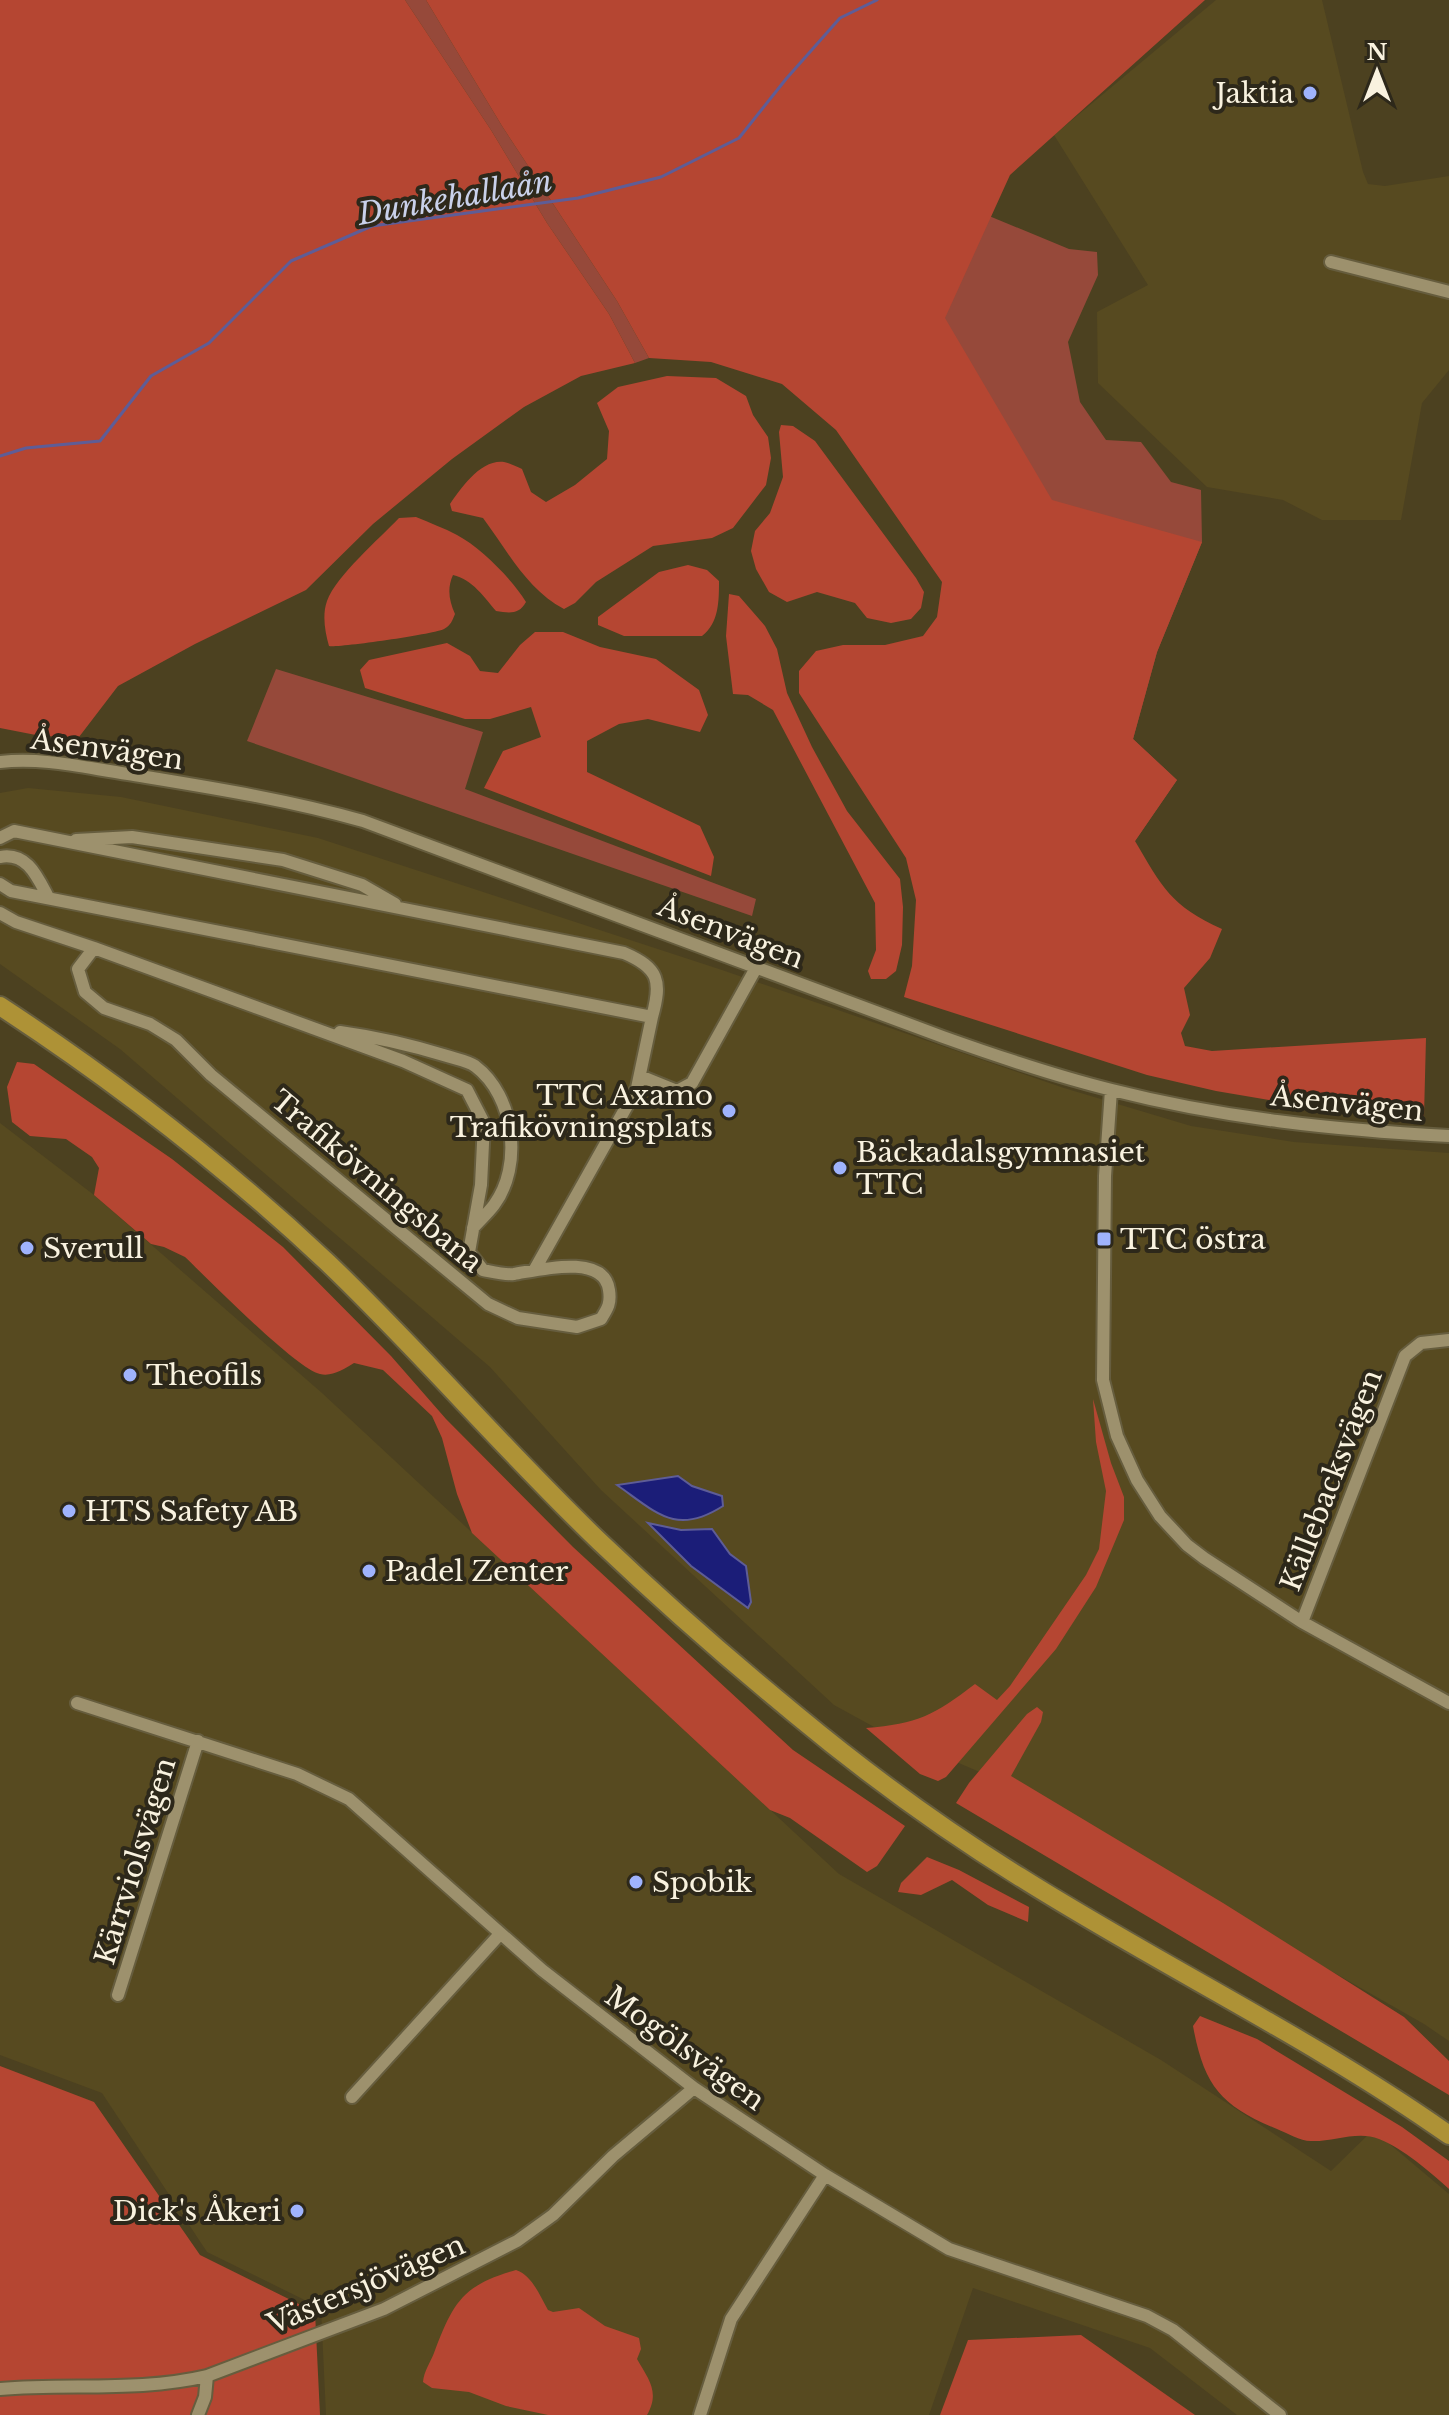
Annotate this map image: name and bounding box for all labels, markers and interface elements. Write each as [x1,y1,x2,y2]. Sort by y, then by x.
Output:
north arrow [1337,32,1417,112]
text: N [1367,39,1388,66]
place label: Jaktia [1211,76,1294,111]
marker: Jaktia [1301,84,1319,102]
water label: Dunkehallaån [354,162,555,233]
street label: Åsenvägen [28,721,185,778]
street label: Åsenvägen [652,888,809,976]
place label: TTC Axamo Trafikövningsplats [450,1078,713,1145]
street label: Åsenvägen [1268,1078,1425,1129]
street label: Trafikövningsbana [264,1083,490,1280]
marker: TTC Axamo Trafikövningsplats [720,1102,738,1120]
place label: Bäckadalsgymnasiet TTC [856,1135,1146,1202]
marker: Bäckadalsgymnasiet TTC [831,1159,849,1177]
place label: TTC östra [1120,1222,1266,1257]
marker: TTC östra [1095,1230,1113,1248]
place label: Sverull [43,1231,143,1266]
marker: Sverull [18,1239,36,1257]
place label: Theofils [146,1358,262,1393]
street label: Källebacksvägen [1273,1365,1390,1596]
marker: Theofils [121,1366,139,1384]
place label: HTS Safety AB [85,1494,298,1529]
marker: HTS Safety AB [60,1502,78,1520]
place label: Padel Zenter [385,1554,569,1589]
marker: Padel Zenter [360,1562,378,1580]
street label: Kärrviolsvägen [87,1753,184,1969]
place label: Spobik [652,1865,753,1900]
marker: Spobik [627,1873,645,1891]
street label: Mogölsvägen [598,1979,771,2118]
place label: Dick's Åkeri [113,2194,281,2229]
marker: Dick's Åkeri [288,2202,306,2220]
street label: Västersjövägen [261,2227,470,2342]

